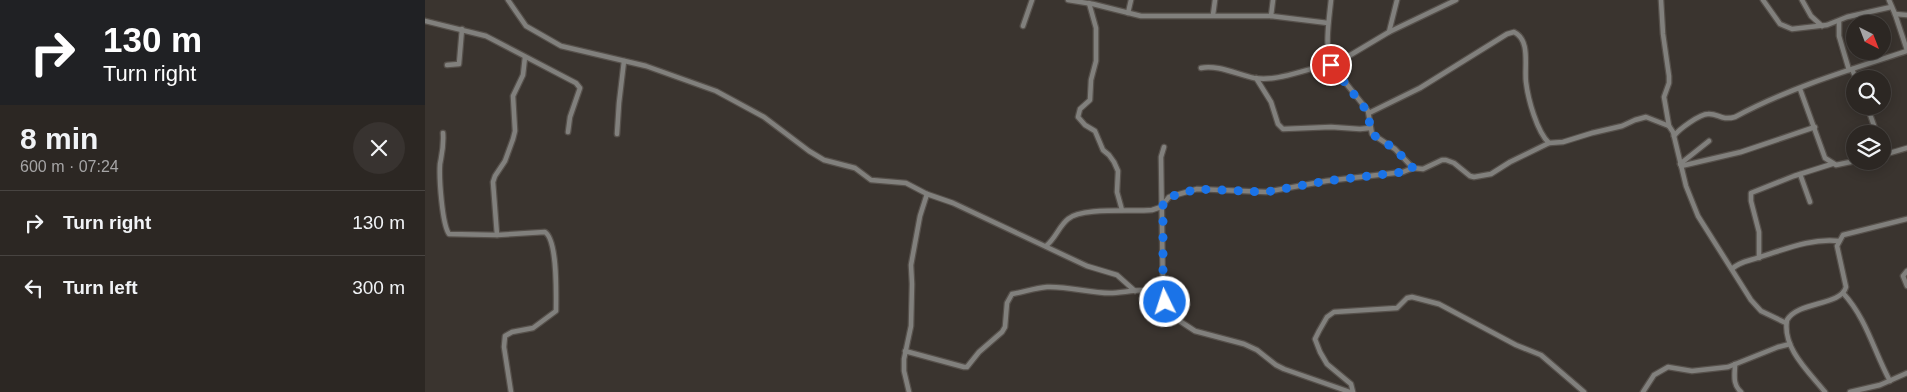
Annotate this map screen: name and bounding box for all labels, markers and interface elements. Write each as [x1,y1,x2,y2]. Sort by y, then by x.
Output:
north arrow [1846,15,1891,60]
map controls [1846,15,1891,170]
icon: right [20,20,85,85]
text: 130 m [103,20,202,59]
pin [1310,44,1352,86]
icon: arrive [1317,51,1345,79]
text: Turn right [103,61,196,86]
button: search [1846,70,1891,115]
text: 8 min [20,122,98,155]
button: close [353,122,405,174]
button: layers [1846,125,1891,170]
text: 600 m · 07:24 [20,158,119,175]
icon: right [20,209,48,237]
text: Turn right [63,212,151,233]
text: 130 m [352,212,405,233]
icon: left [20,274,48,302]
position arrow [1138,275,1190,327]
text: Turn left [63,277,138,298]
text: 300 m [352,277,405,298]

